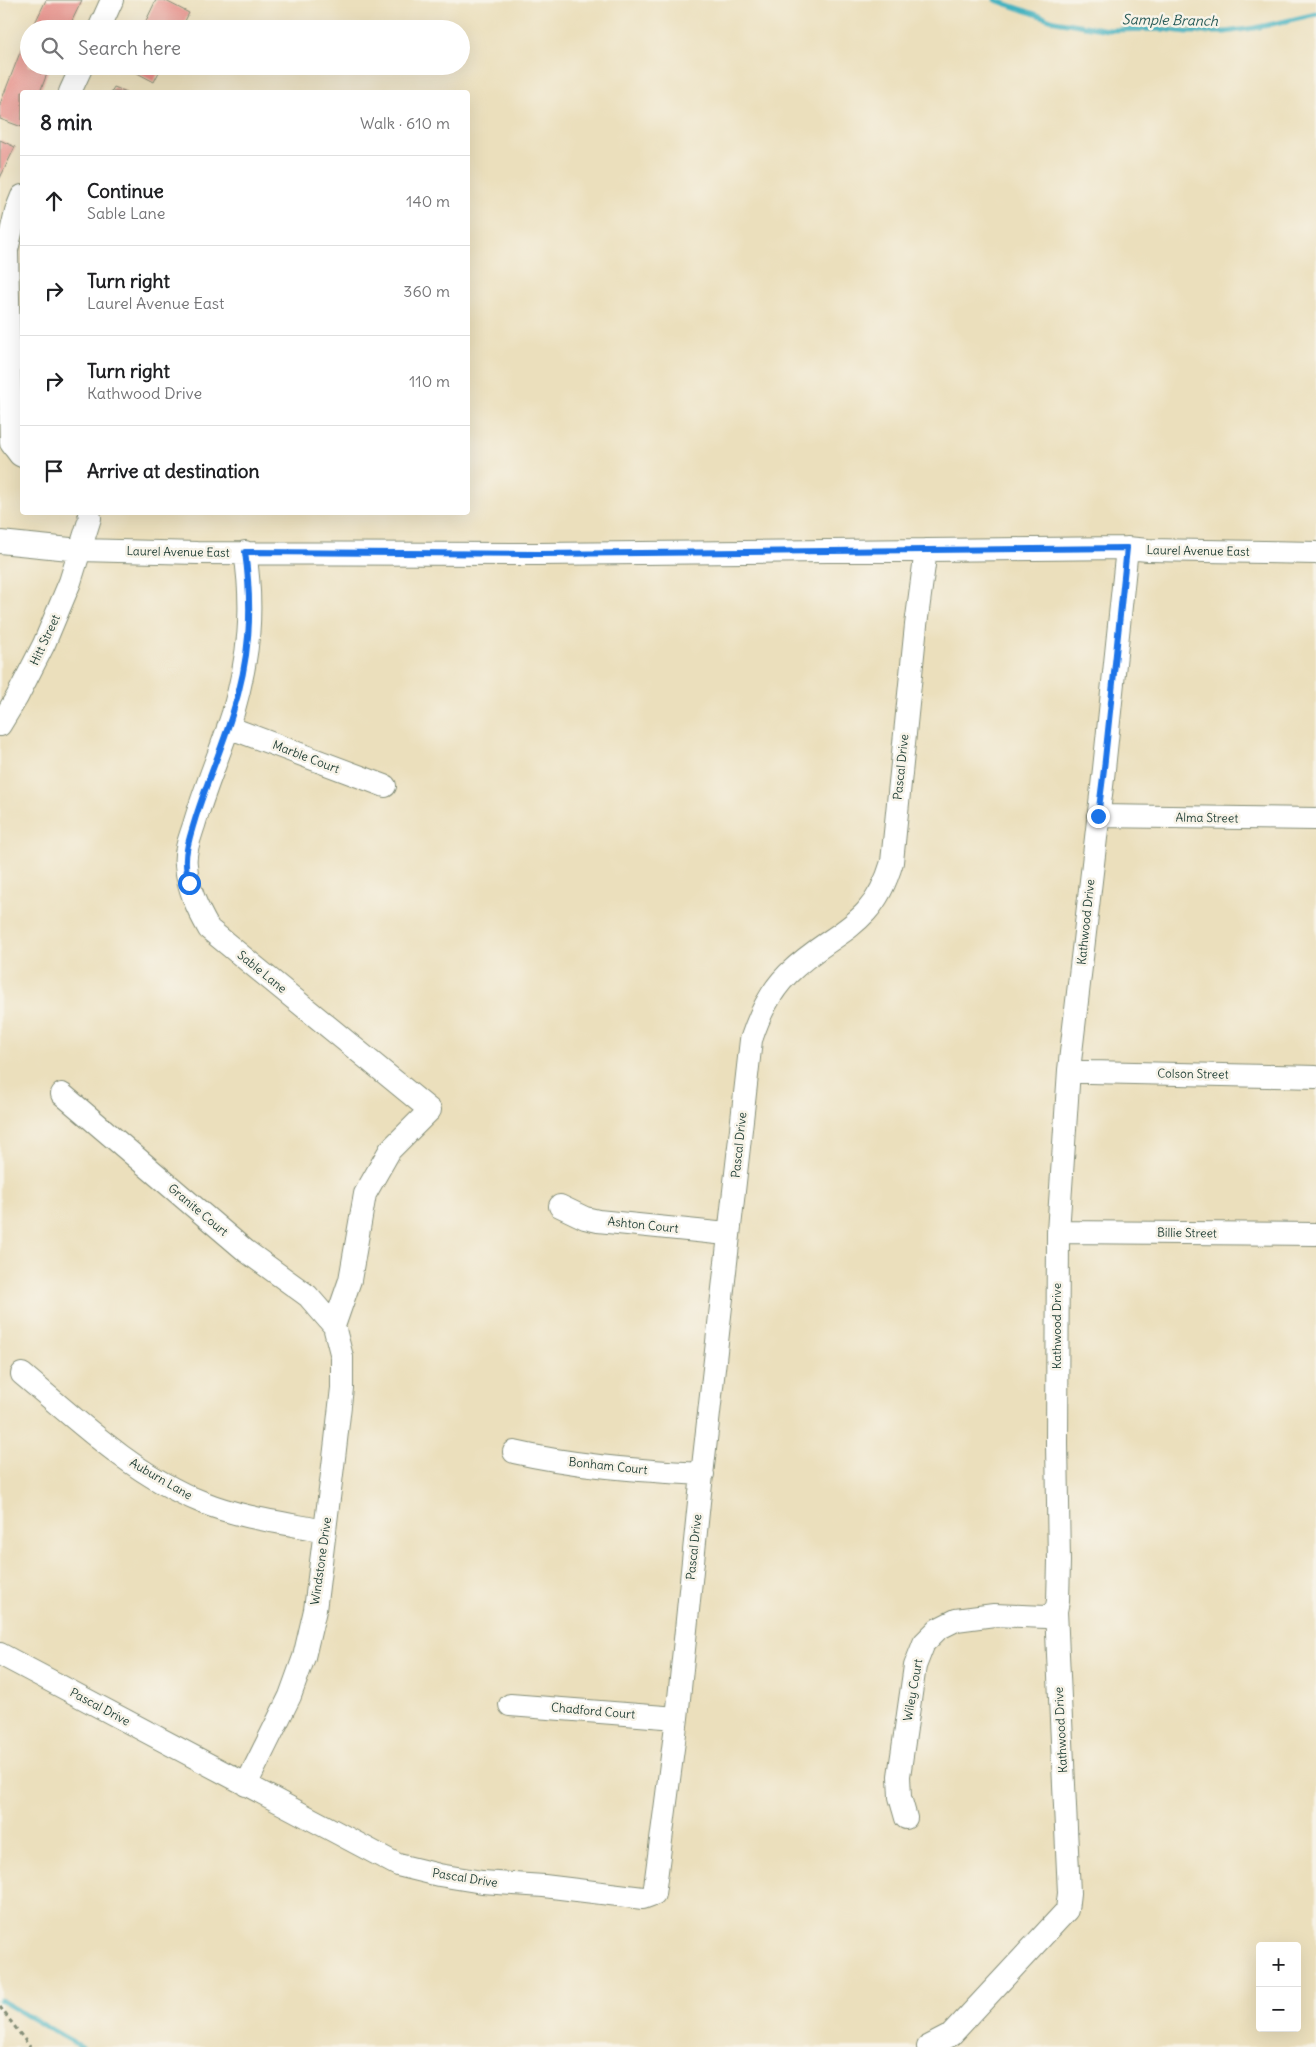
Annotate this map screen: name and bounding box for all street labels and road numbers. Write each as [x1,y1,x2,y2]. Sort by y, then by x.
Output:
street label: Laurel Avenue East [1146,542,1250,559]
street label: Laurel Avenue East [126,543,230,560]
street label: Hitt Street [26,612,63,668]
street label: Pascal Drive [890,733,911,801]
street label: Marble Court [271,737,342,776]
street label: Alma Street [1176,809,1238,826]
street label: Kathwood Drive [1074,878,1097,966]
street label: Sable Lane [235,947,290,996]
street label: Colson Street [1157,1065,1229,1082]
street label: Pascal Drive [728,1111,749,1179]
street label: Granite Court [165,1180,231,1239]
street label: Ashton Court [607,1213,679,1236]
street label: Billie Street [1157,1224,1217,1241]
street label: Kathwood Drive [1049,1283,1064,1369]
street label: Bonham Court [568,1454,648,1477]
street label: Auburn Lane [127,1455,195,1503]
street label: Pascal Drive [683,1513,704,1581]
street label: Windstone Drive [307,1516,334,1606]
street label: Wiley Court [900,1658,925,1722]
street label: Pascal Drive [68,1684,133,1729]
street label: Kathwood Drive [1051,1687,1070,1774]
street label: Chadford Court [550,1699,636,1722]
street label: Pascal Drive [431,1865,499,1890]

